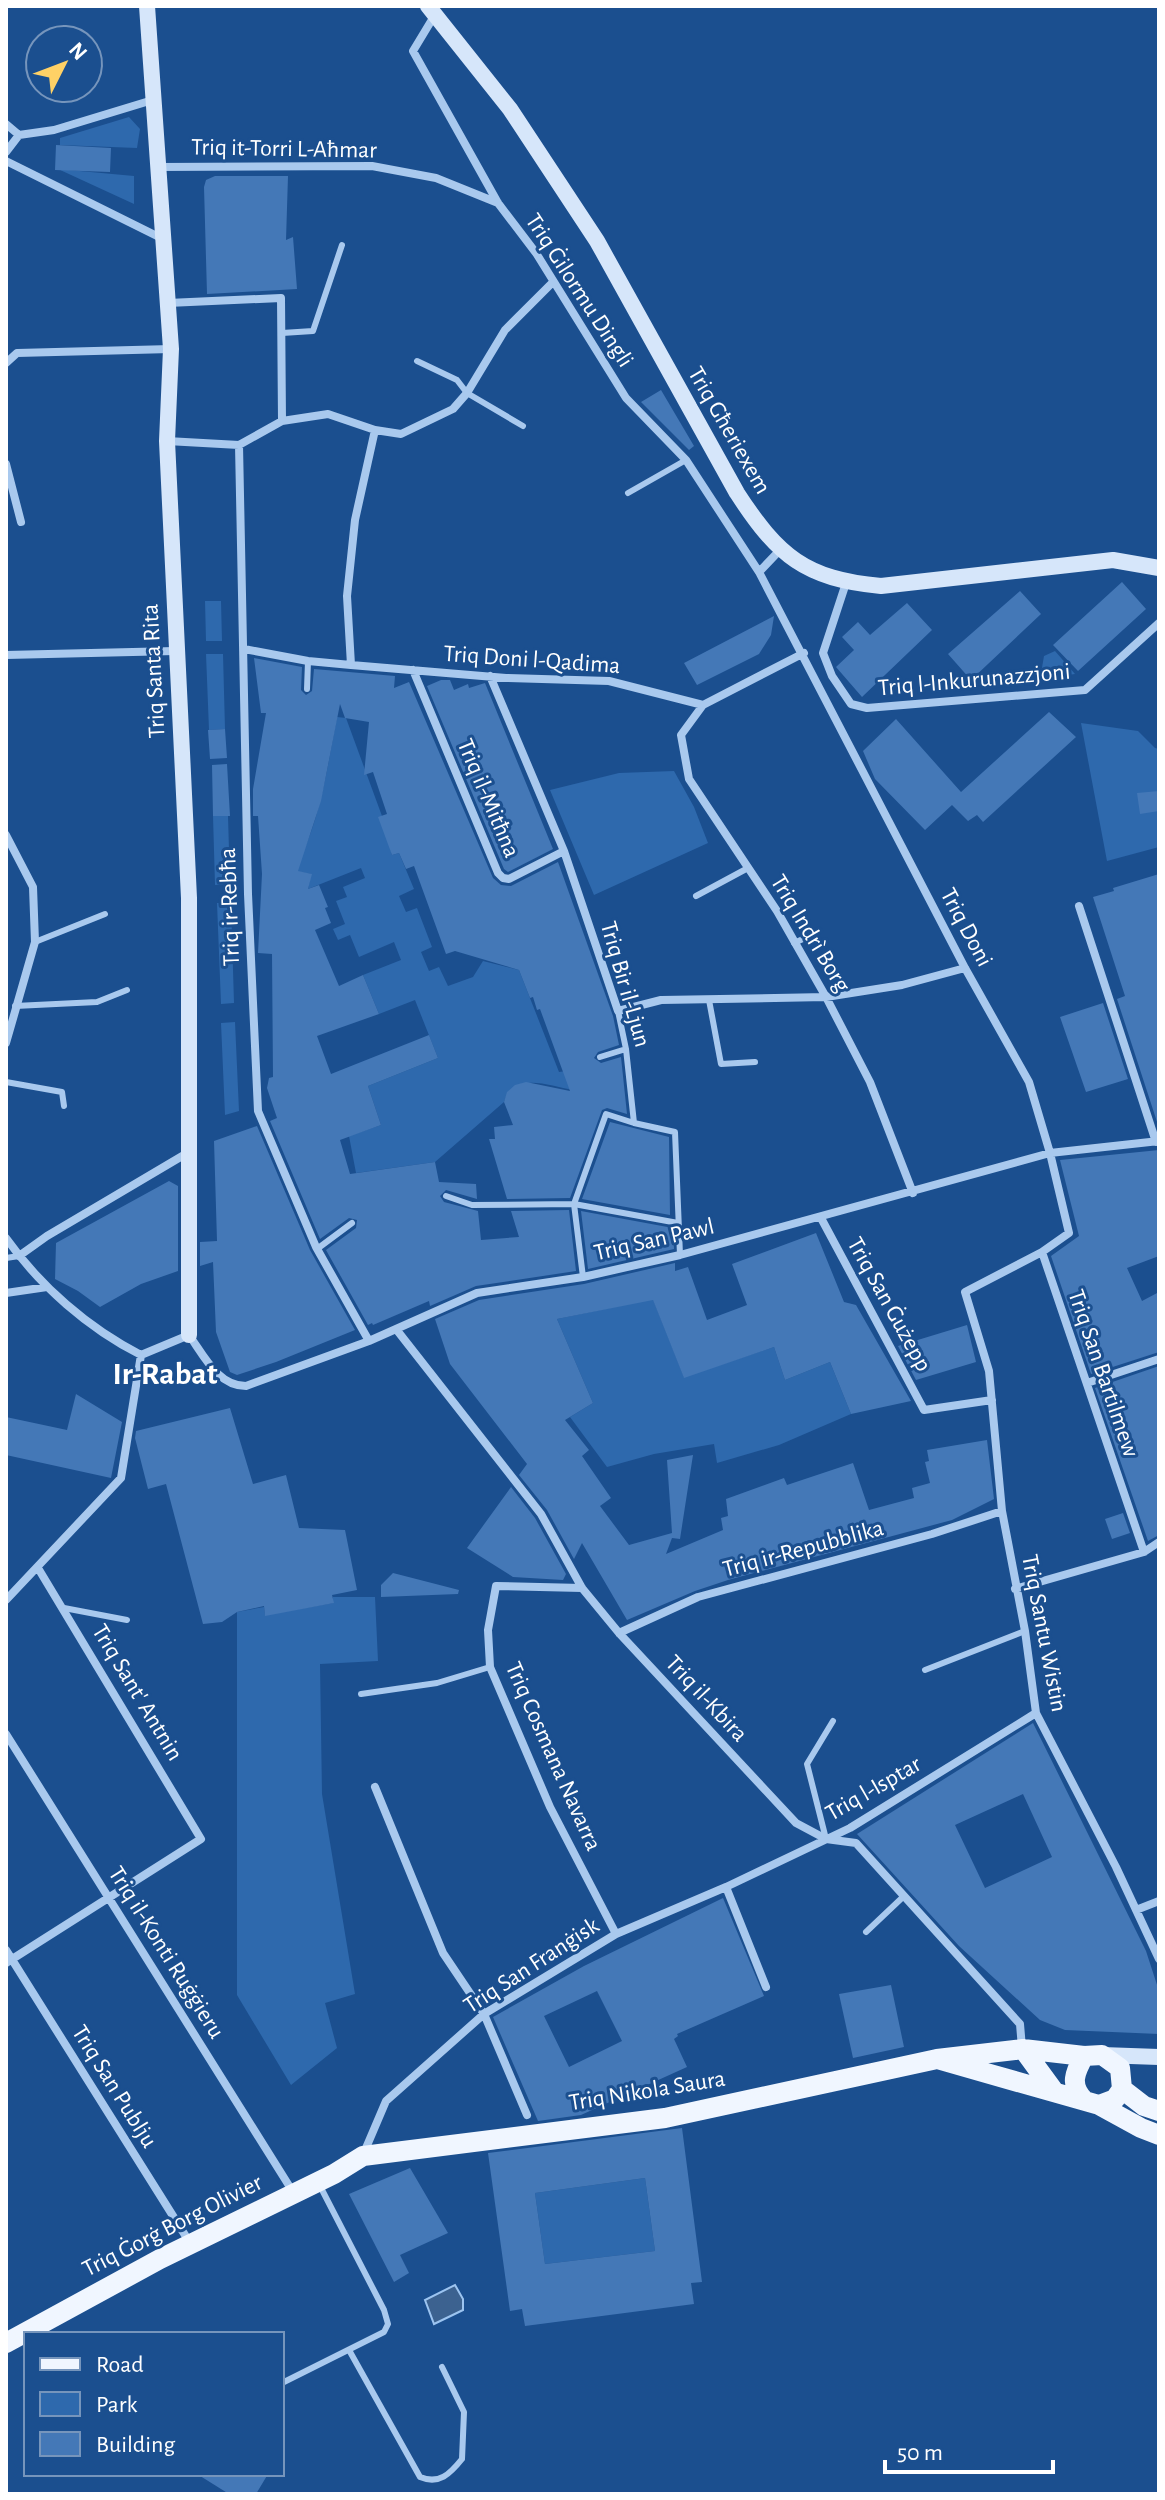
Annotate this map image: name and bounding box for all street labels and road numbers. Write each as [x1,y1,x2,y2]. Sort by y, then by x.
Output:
street label: Triq it-Torri L-Aħmar [191,135,377,163]
street label: Triq Ġilormu Dingli [521,208,639,372]
street label: Triq Għeriexem [683,363,775,498]
street label: Triq Santa Rita [138,603,170,739]
street label: Triq Doni l-Qadima [443,642,621,678]
street label: Triq l-Inkurunazzjoni [877,660,1071,700]
street label: Triq il-Mitħna [452,736,524,861]
street label: Triq ir-Rebħa [216,847,244,967]
street label: Triq Indrì Borg [766,871,855,997]
street label: Triq Doni [936,884,997,971]
street label: Triq Bir il-Ljun [596,919,654,1050]
street label: Triq San Pawl [592,1214,717,1265]
street label: Triq San Ġużepp [842,1232,938,1376]
street label: Triq San Bartilmew [1063,1287,1143,1460]
street label: Triq ir-Repubblika [720,1516,886,1582]
street label: Triq Santu Wistin [1017,1552,1071,1714]
street label: Triq Sant' Antnin [87,1620,187,1765]
street label: Triq il-Kbira [661,1651,752,1746]
street label: Triq Cosmana Navarra [501,1658,605,1854]
street label: Triq l-Isptar [822,1752,926,1826]
street label: Triq il-Konti Ruġġieru [104,1862,229,2043]
street label: Triq San Franġisk [460,1913,603,2018]
street label: Triq San Publju [67,2021,161,2152]
street label: Triq Nikola Saura [567,2067,727,2115]
street label: Triq Ġorġ Borg Olivier [78,2168,266,2282]

